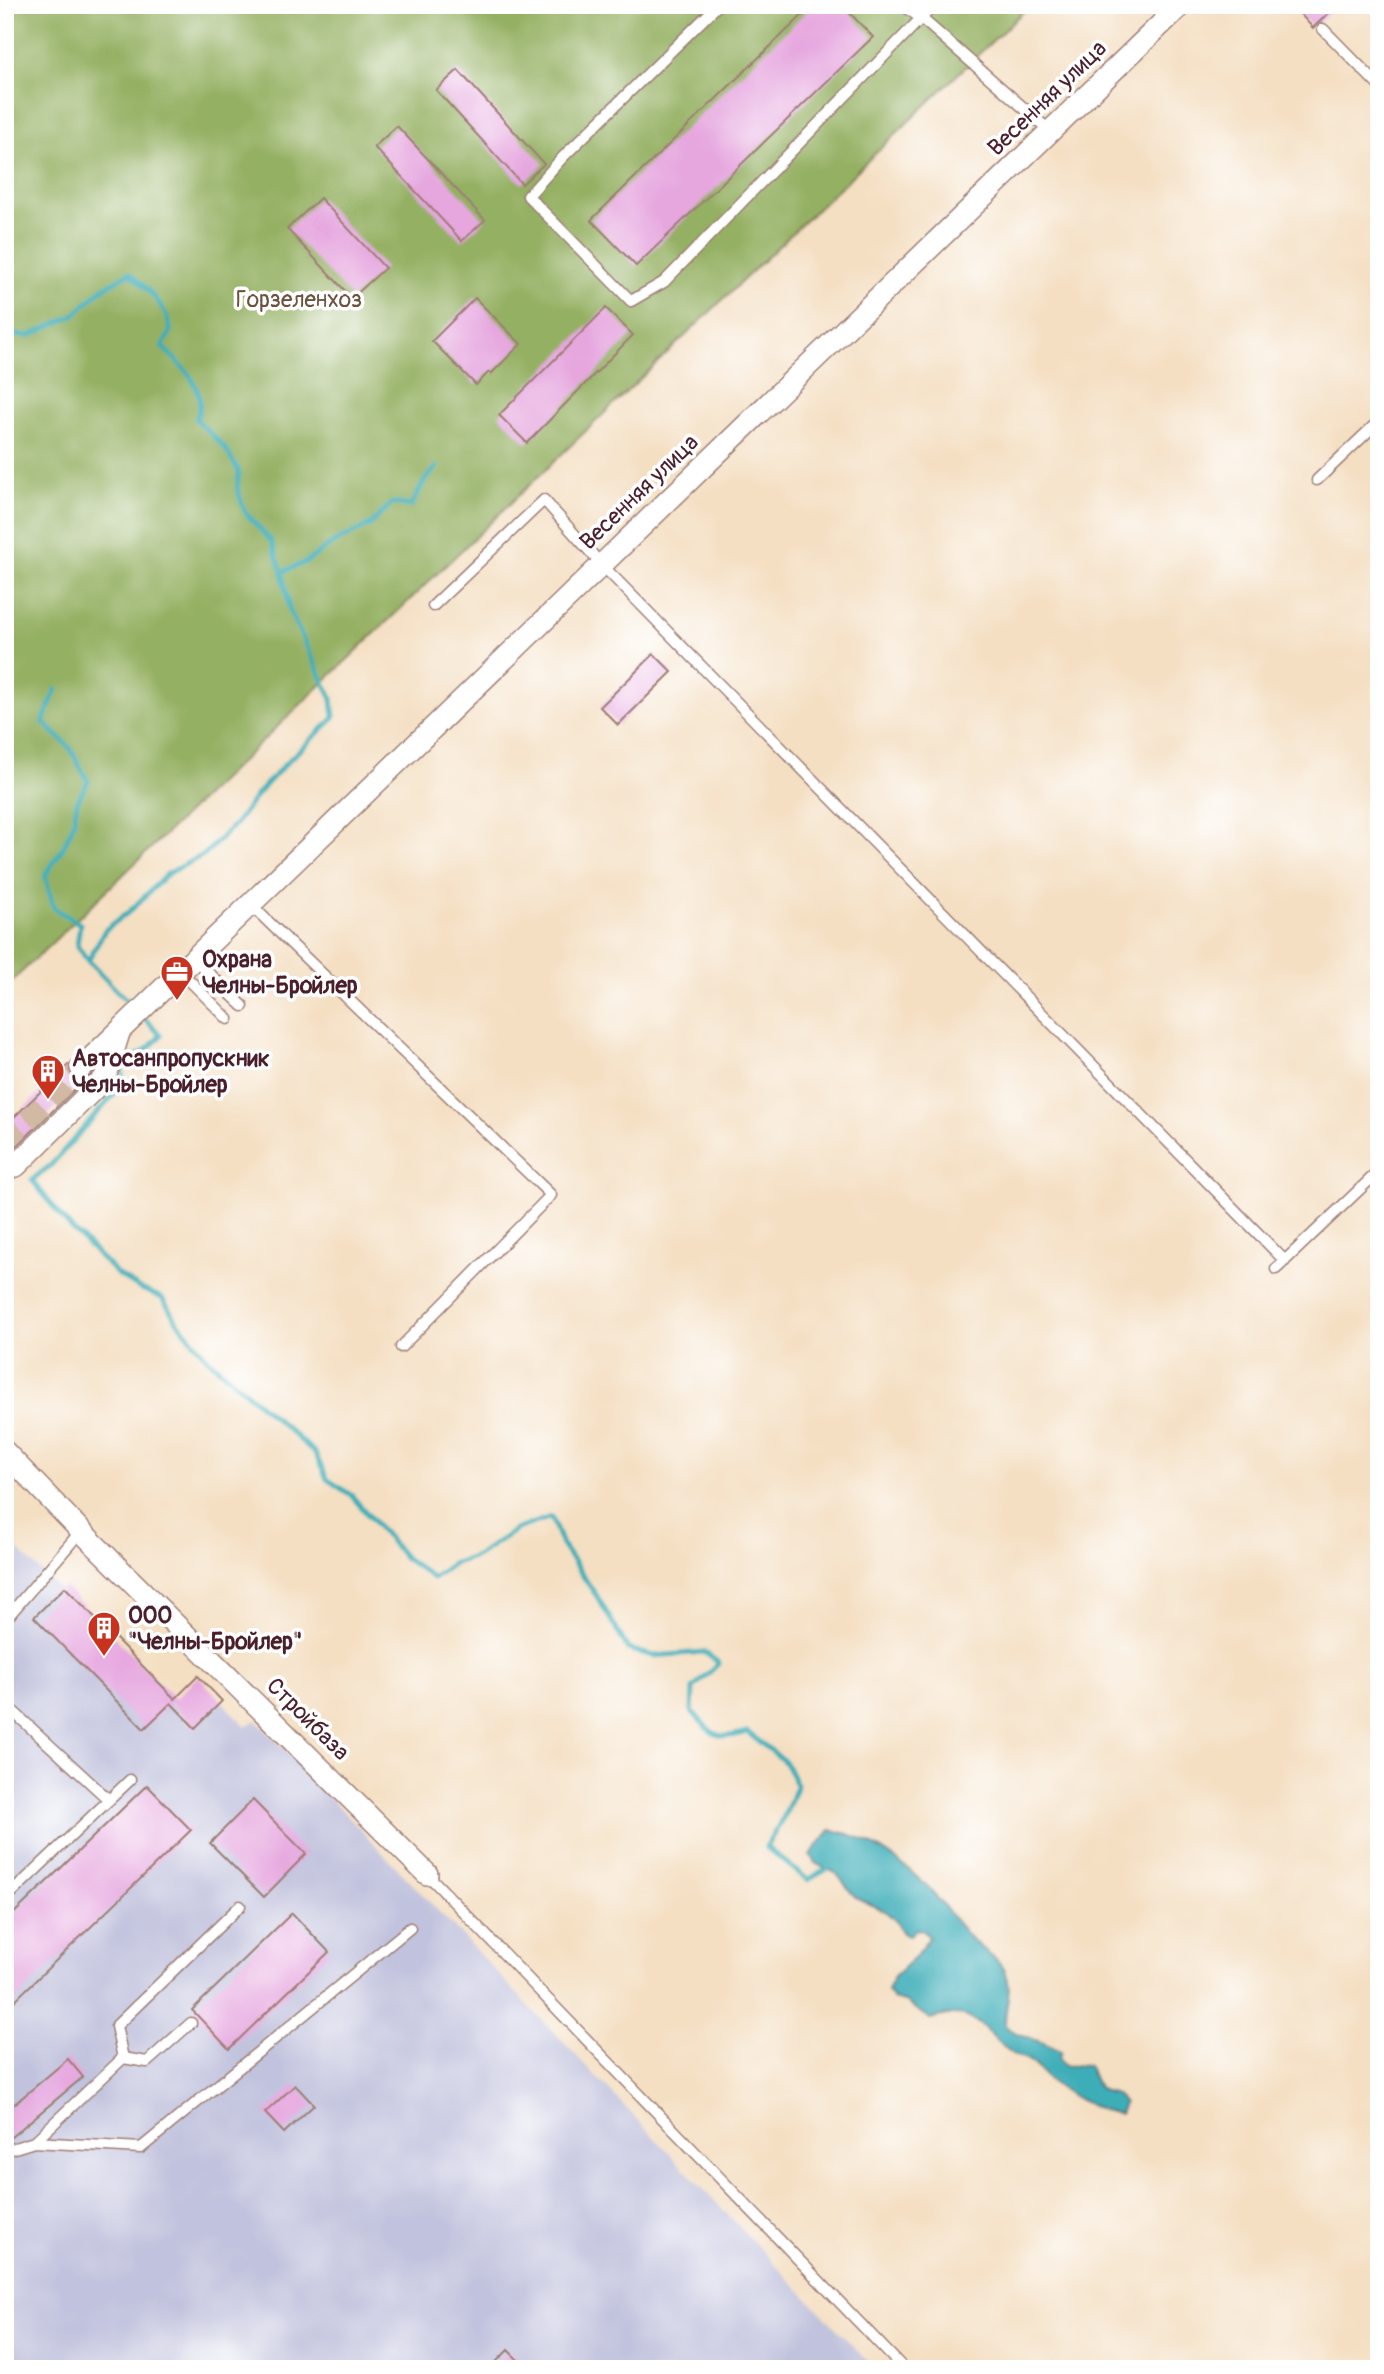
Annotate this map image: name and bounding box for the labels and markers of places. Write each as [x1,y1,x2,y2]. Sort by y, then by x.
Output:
place label: Охрана Челны-Бройлер [202,945,358,1000]
office icon: Охрана Челны-Бройлер [158,953,196,1002]
place label: Автосанпропускник Челны-Бройлер [72,1044,270,1099]
building icon: Автосанпропускник Челны-Бройлер [29,1052,67,1101]
place label: ООО "Челны-Бройлер" [128,1601,302,1656]
building icon: ООО "Челны-Бройлер" [85,1609,123,1658]

